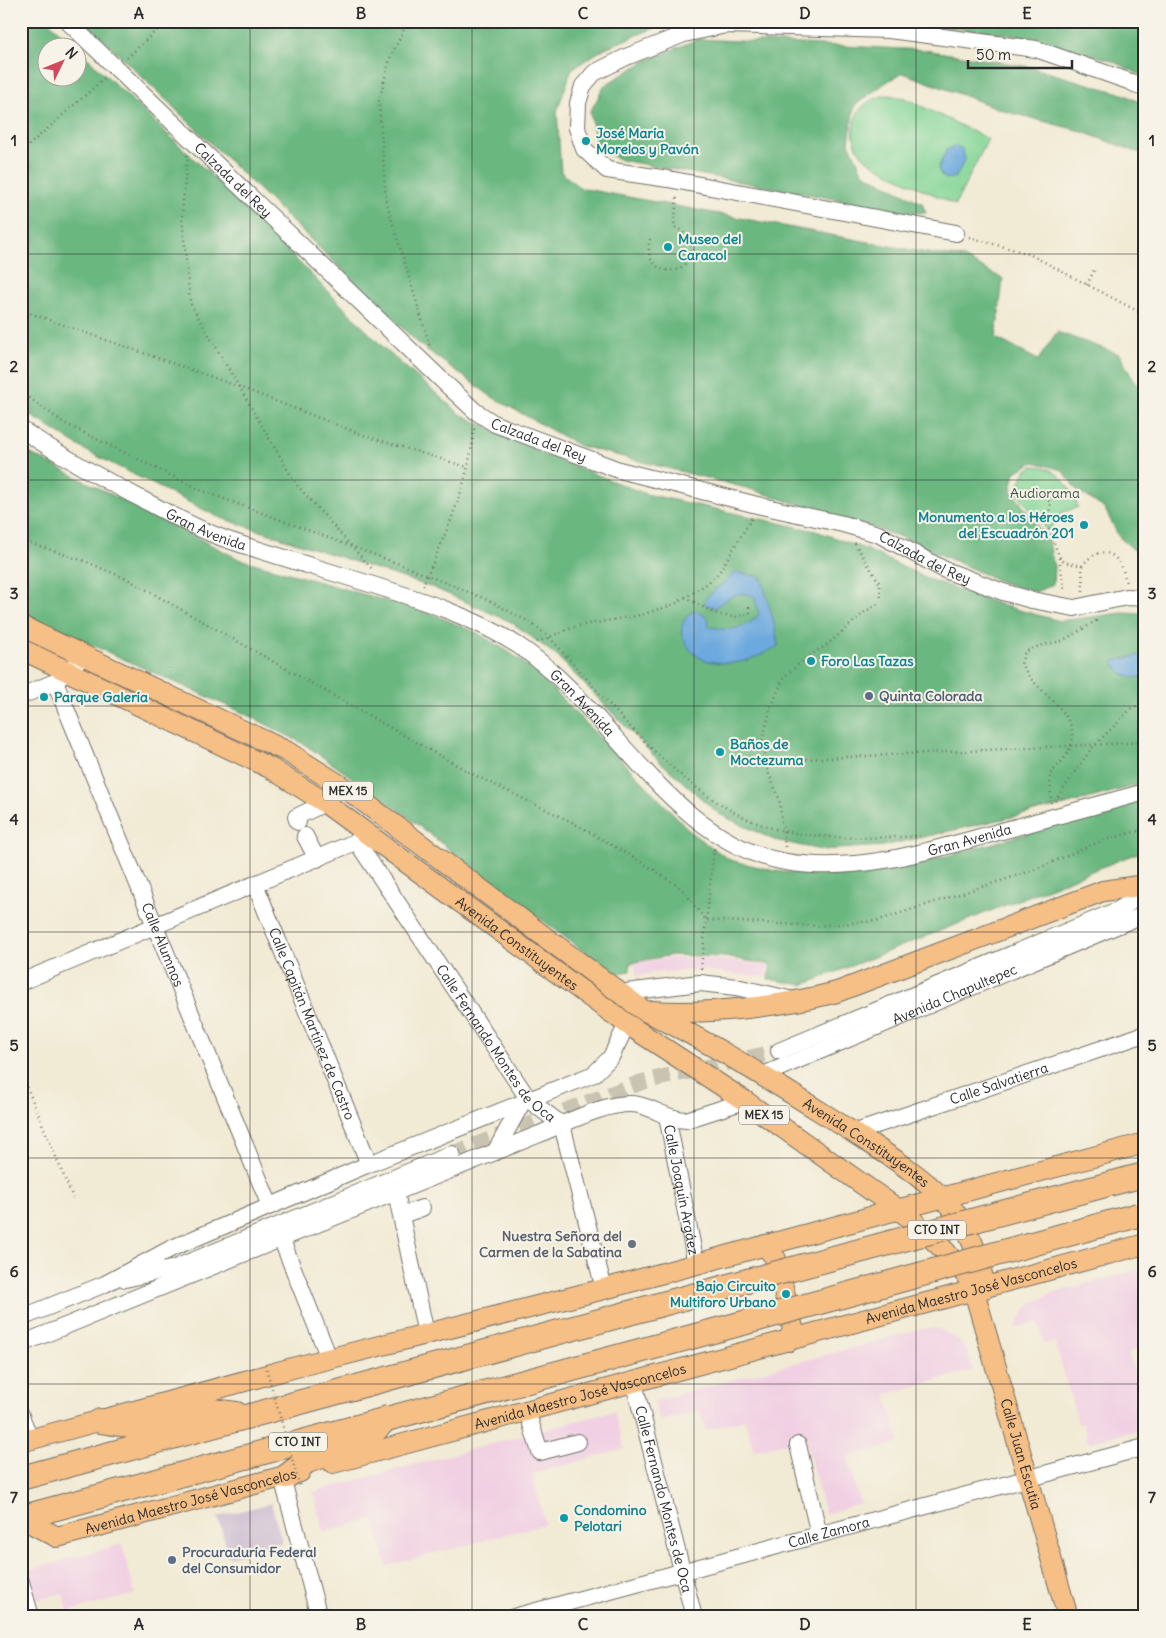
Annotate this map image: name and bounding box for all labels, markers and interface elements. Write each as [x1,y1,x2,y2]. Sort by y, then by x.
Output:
text: A [134,3,144,23]
text: B [356,3,367,23]
text: C [578,3,589,23]
text: D [799,3,811,23]
text: E [1022,3,1032,23]
north arrow [38,38,88,88]
scale bar [968,38,1072,70]
text: N [62,43,81,63]
text: 50 m [976,45,1011,64]
place label: José María Morelos y Pavón [596,124,699,158]
text: 1 [11,130,17,150]
text: 1 [1149,130,1155,150]
marker: José María Morelos y Pavón [580,135,592,147]
street label: Calzada del Rey [191,139,276,221]
place label: Museo del Caracol [678,230,741,264]
marker: Museo del Caracol [662,241,674,253]
text: 2 [10,356,19,376]
text: 2 [1148,356,1157,376]
street label: Calzada del Rey [488,414,589,466]
park label: Audiorama [1010,484,1080,502]
street label: Gran Avenida [163,504,249,554]
place label: Monumento a los Héroes del Escuadrón 201 [918,508,1075,542]
marker: Monumento a los Héroes del Escuadrón 201 [1078,519,1090,531]
street label: Calzada del Rey [876,527,973,588]
text: 3 [9,583,19,603]
text: 3 [1147,583,1157,603]
place label: Foro Las Tazas [821,652,914,670]
marker: Foro Las Tazas [805,655,817,667]
street label: Gran Avenida [546,665,618,740]
place label: Quinta Colorada [879,687,983,705]
place label: Parque Galería [54,688,148,706]
marker: Quinta Colorada [863,690,875,702]
marker: Parque Galería [38,691,50,703]
place label: Baños de Moctezuma [730,735,804,769]
marker: Baños de Moctezuma [714,746,726,758]
road number: MEX 15 [323,781,373,800]
text: 4 [9,809,19,829]
text: 4 [1147,809,1157,829]
street label: Gran Avenida [926,820,1013,860]
street label: Avenida Constituyentes [452,892,582,994]
street label: Calle Alumnos [138,900,188,989]
street label: Calle Capitán Martínez de Castro [265,925,359,1123]
street label: Avenida Chapultepec [890,960,1020,1028]
street label: Calle Fernando Montes de Oca [432,961,559,1126]
text: 5 [9,1035,19,1055]
text: 5 [1147,1035,1157,1055]
street label: Calle Salvatierra [947,1059,1050,1109]
street label: Avenida Constituyentes [800,1094,933,1191]
road number: MEX 15 [739,1106,789,1124]
street label: Calle Joaquín Argáez [660,1123,703,1257]
road number: CTO INT [908,1220,966,1240]
place label: Nuestra Señora del Carmen de la Sabatina [479,1227,622,1261]
marker: Nuestra Señora del Carmen de la Sabatina [626,1238,638,1250]
street label: Avenida Maestro José Vasconcelos [863,1254,1079,1328]
text: 6 [9,1261,19,1281]
text: 6 [1147,1261,1157,1281]
place label: Bajo Circuito Multiforo Urbano [670,1277,776,1311]
marker: Bajo Circuito Multiforo Urbano [780,1288,792,1300]
street label: Avenida Maestro José Vasconcelos [472,1359,688,1433]
street label: Calle Juan Escutia [996,1396,1046,1512]
street label: Calle Fernando Montes de Oca [631,1404,696,1595]
road number: CTO INT [269,1432,327,1451]
street label: Avenida Maestro José Vasconcelos [83,1464,298,1538]
text: 7 [10,1487,18,1507]
text: 7 [1148,1487,1156,1507]
place label: Condomino Pelotari [574,1501,647,1535]
marker: Condomino Pelotari [558,1512,570,1524]
street label: Calle Zamora [786,1513,872,1552]
place label: Procuraduría Federal del Consumidor [182,1543,316,1577]
marker: Procuraduría Federal del Consumidor [166,1554,178,1566]
text: A [134,1614,144,1634]
text: B [356,1614,367,1634]
text: C [578,1614,589,1634]
text: D [799,1614,811,1634]
text: E [1022,1614,1032,1634]

